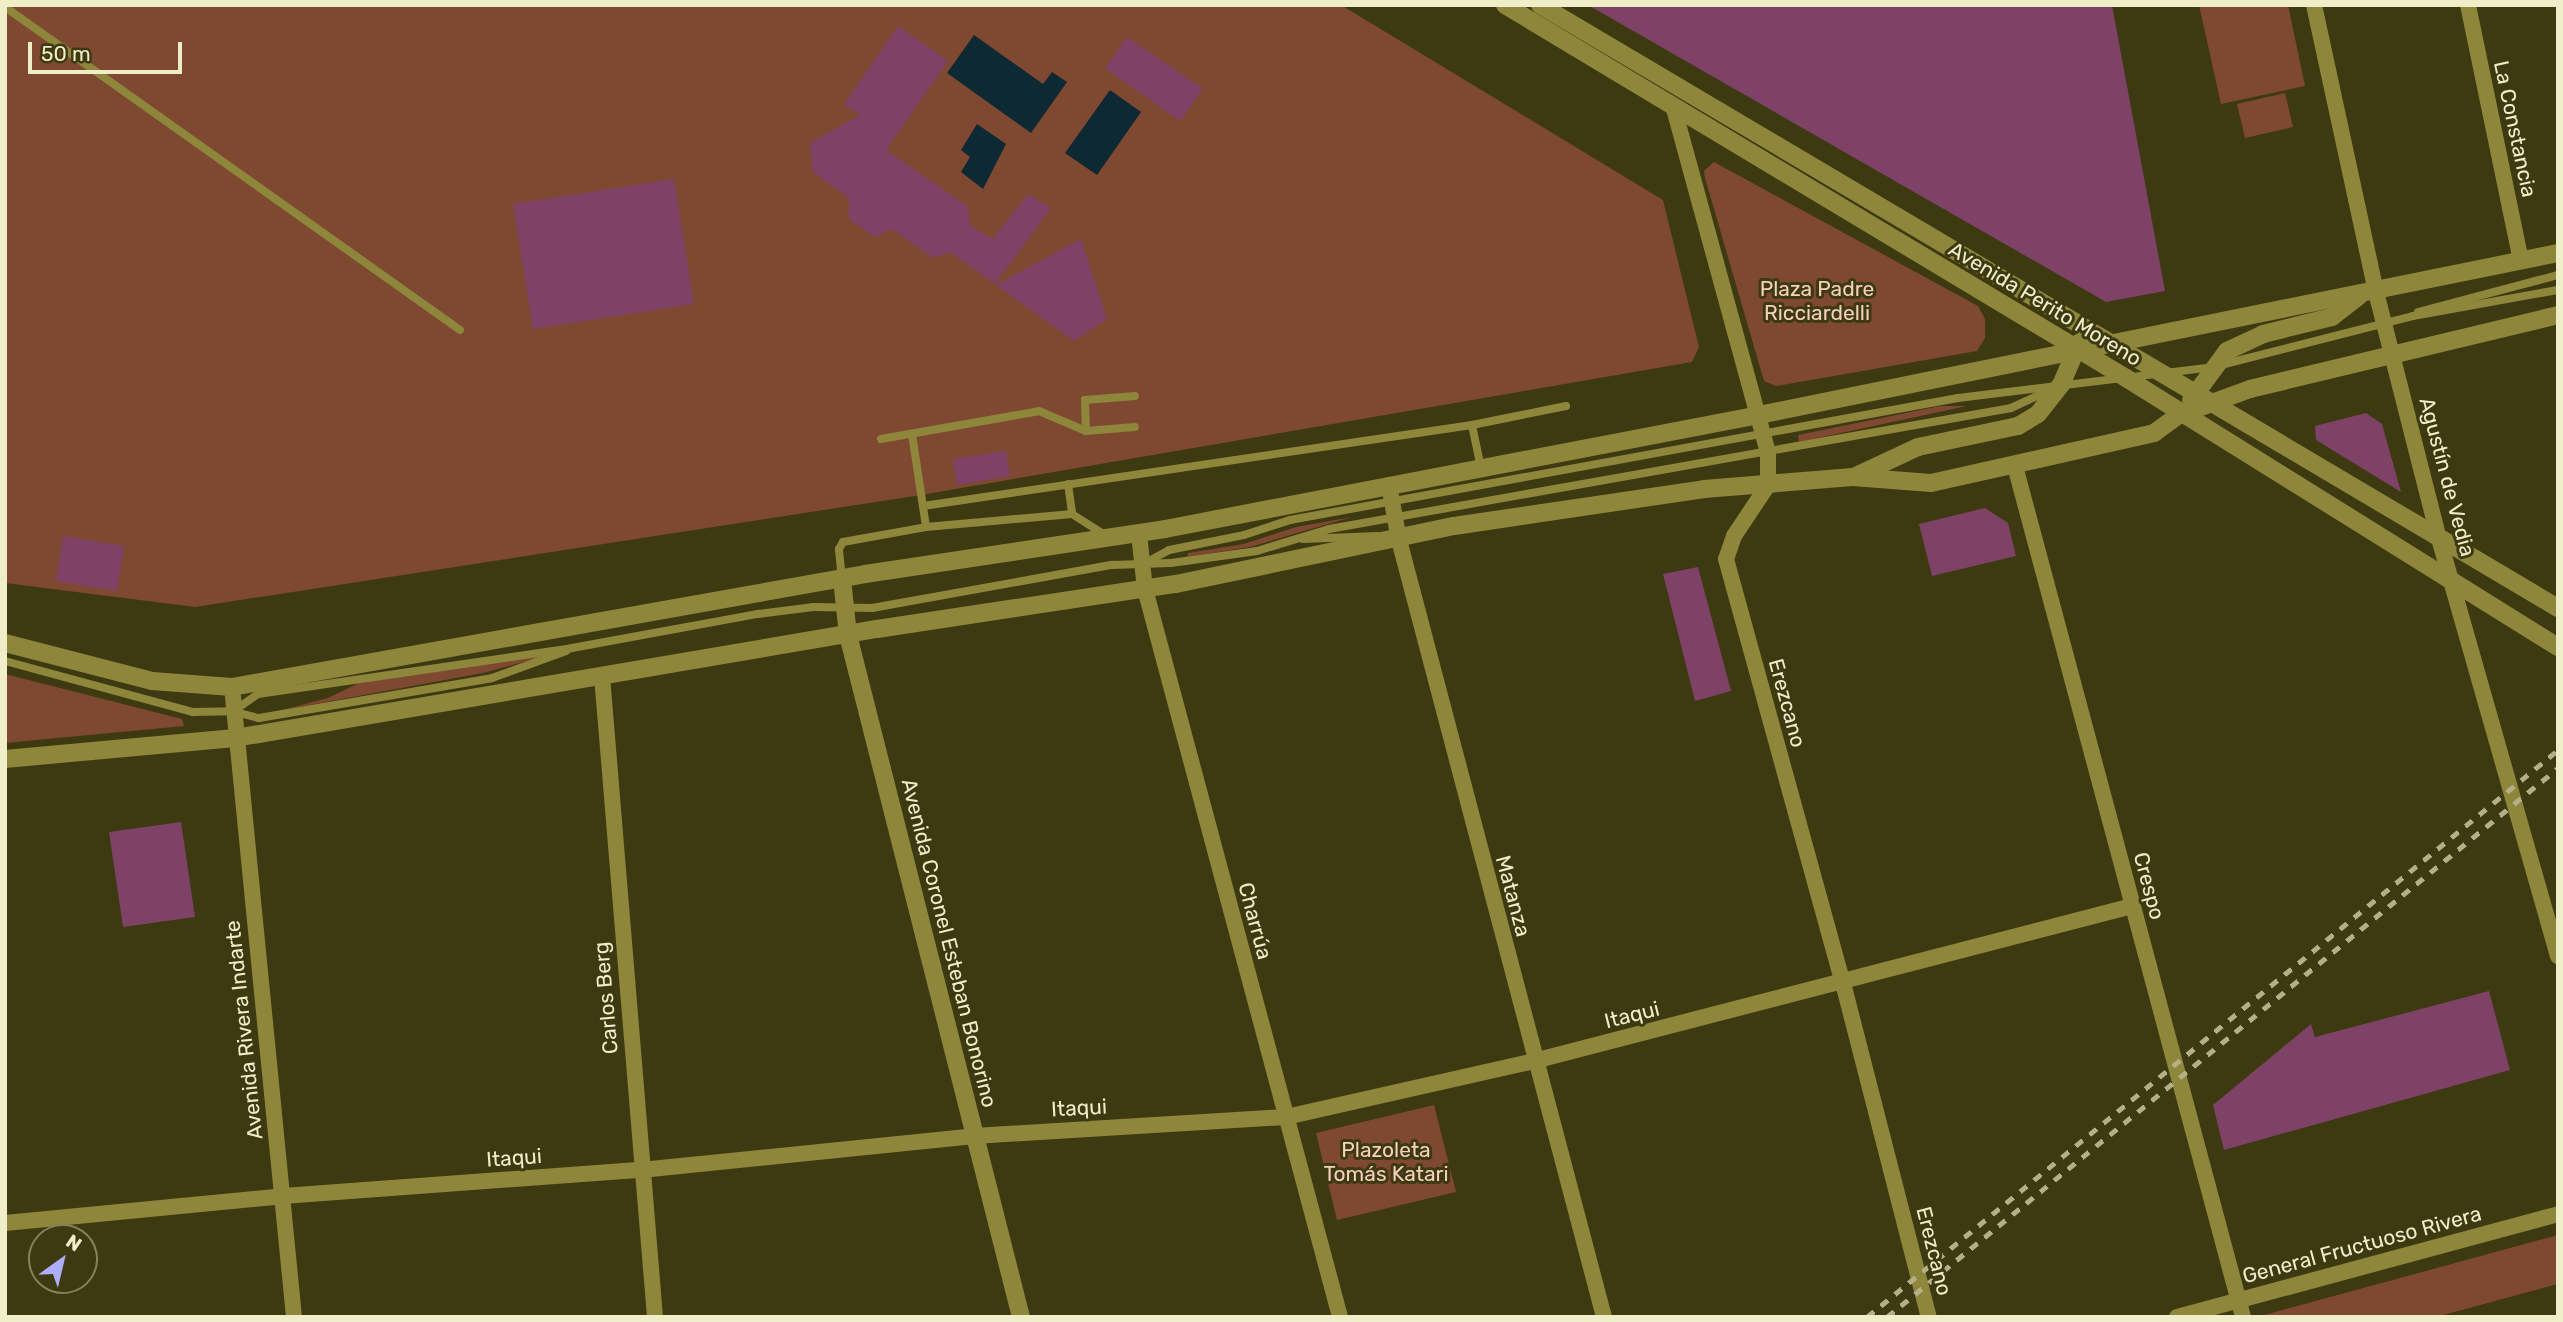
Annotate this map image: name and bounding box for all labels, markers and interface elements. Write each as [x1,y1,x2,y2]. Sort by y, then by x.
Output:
scale bar [32,28,186,72]
text: 50 m [41,41,91,66]
street label: La Constancia [2488,58,2542,200]
street label: Avenida Perito Moreno [1944,237,2146,371]
park label: Plaza Padre Ricciardelli [1760,276,1874,326]
street label: Agustín de Vedia [2414,395,2480,559]
street label: Erezcano [1763,656,1811,750]
street label: Avenida Coronel Esteban Bonorino [896,776,1002,1110]
street label: Crespo [2128,850,2170,922]
street label: Matanza [1490,853,1536,939]
street label: Charrúa [1233,880,1277,962]
street label: Avenida Rivera Indarte [220,919,268,1141]
street label: Carlos Berg [589,941,623,1055]
street label: Itaqui [1602,996,1662,1034]
street label: Itaqui [1050,1094,1108,1122]
park label: Plazoleta Tomás Katari [1323,1137,1449,1187]
street label: Itaqui [485,1143,543,1173]
street label: General Fructuoso Rivera [2240,1201,2484,1289]
street label: Erezcano [1911,1204,1957,1298]
north arrow [28,1224,98,1294]
text: N [62,1229,86,1256]

